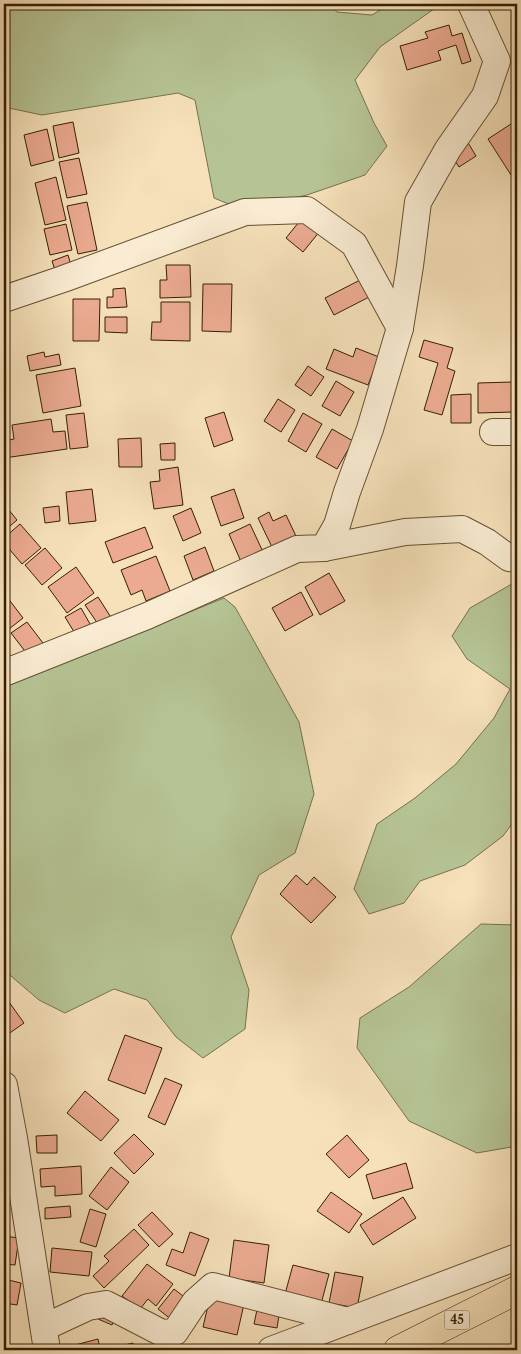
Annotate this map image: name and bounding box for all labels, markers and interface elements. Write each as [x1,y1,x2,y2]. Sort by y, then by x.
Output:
road number: 45 [444,1310,470,1330]

